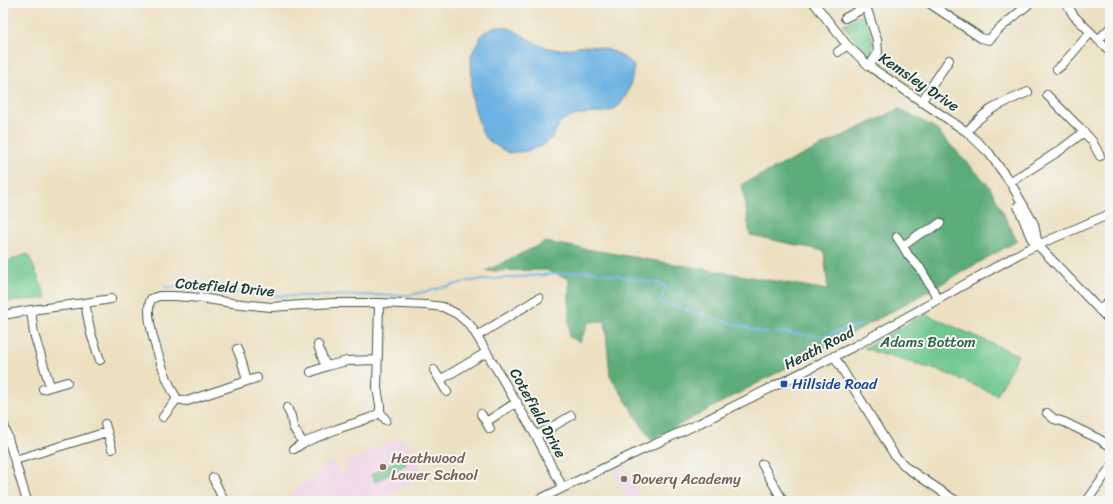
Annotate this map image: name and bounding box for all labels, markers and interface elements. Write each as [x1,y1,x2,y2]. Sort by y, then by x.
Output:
street label: Kemsley Drive [873,45,965,119]
street label: Cotefield Drive [174,270,276,304]
street label: Heath Road [779,319,860,377]
park label: Adams Bottom [879,329,976,355]
street label: Cotefield Drive [502,363,574,463]
place label: Hillside Road [792,371,878,397]
marker: Hillside Road [779,379,789,389]
place label: Heathwood Lower School [391,445,478,488]
marker: Heathwood Lower School [378,462,388,472]
place label: Dovery Academy [632,466,741,492]
marker: Dovery Academy [619,474,629,484]

